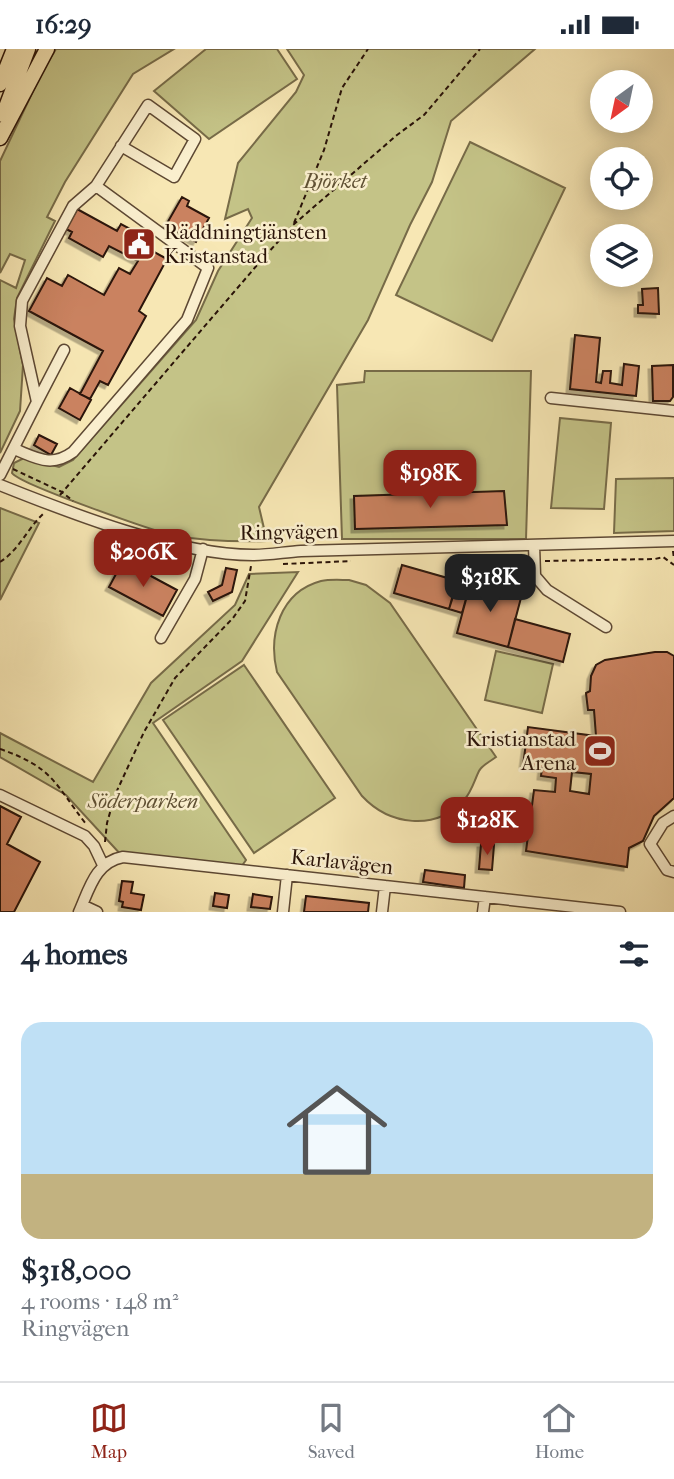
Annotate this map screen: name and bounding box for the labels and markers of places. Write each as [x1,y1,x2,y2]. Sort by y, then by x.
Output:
place label: Räddningtjänsten Kristanstad [164,220,327,268]
public building icon: Räddningtjänsten Kristanstad [120,225,158,263]
pin: $198K [381,451,479,510]
pin: $206K [94,529,192,589]
pin: $318K [441,554,539,614]
place label: Kristianstad Arena [466,727,577,775]
sports icon: Kristianstad Arena [581,732,619,770]
pin: $128K [438,797,536,857]

